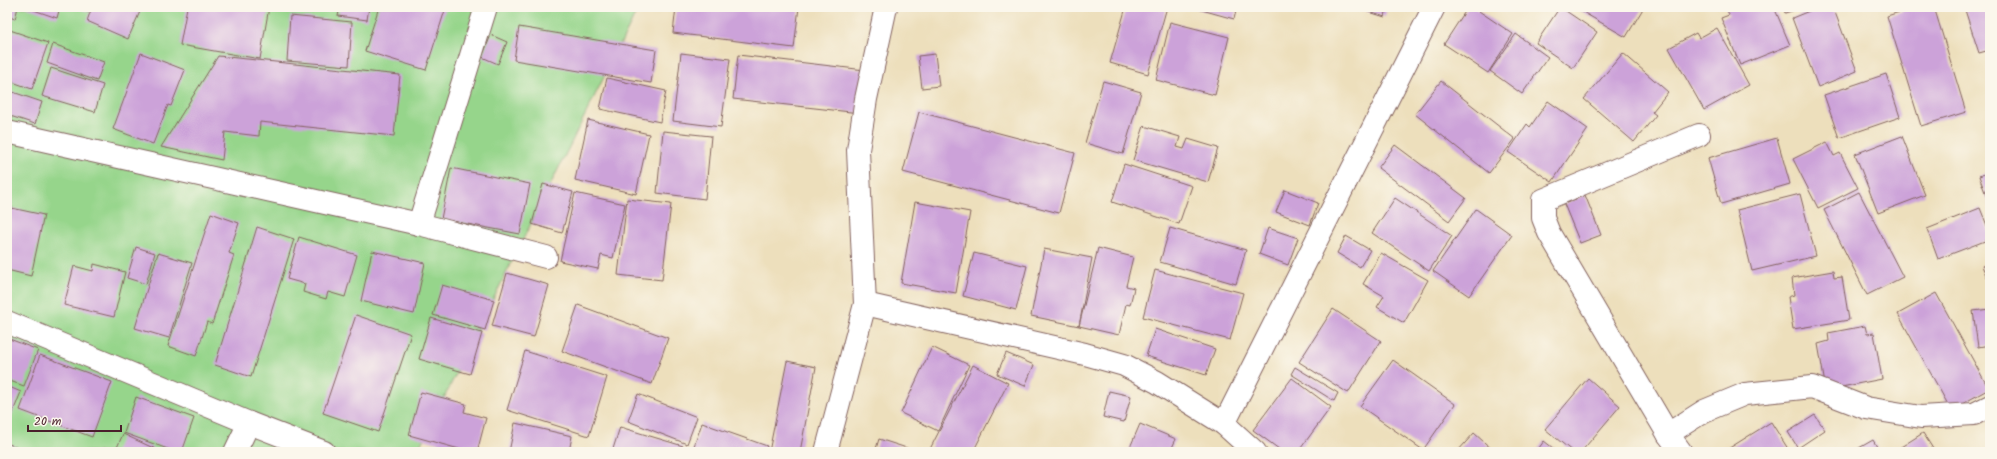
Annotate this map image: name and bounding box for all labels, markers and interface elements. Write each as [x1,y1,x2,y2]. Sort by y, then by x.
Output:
scale bar [28,407,121,433]
text: 20 m [34,412,62,431]

